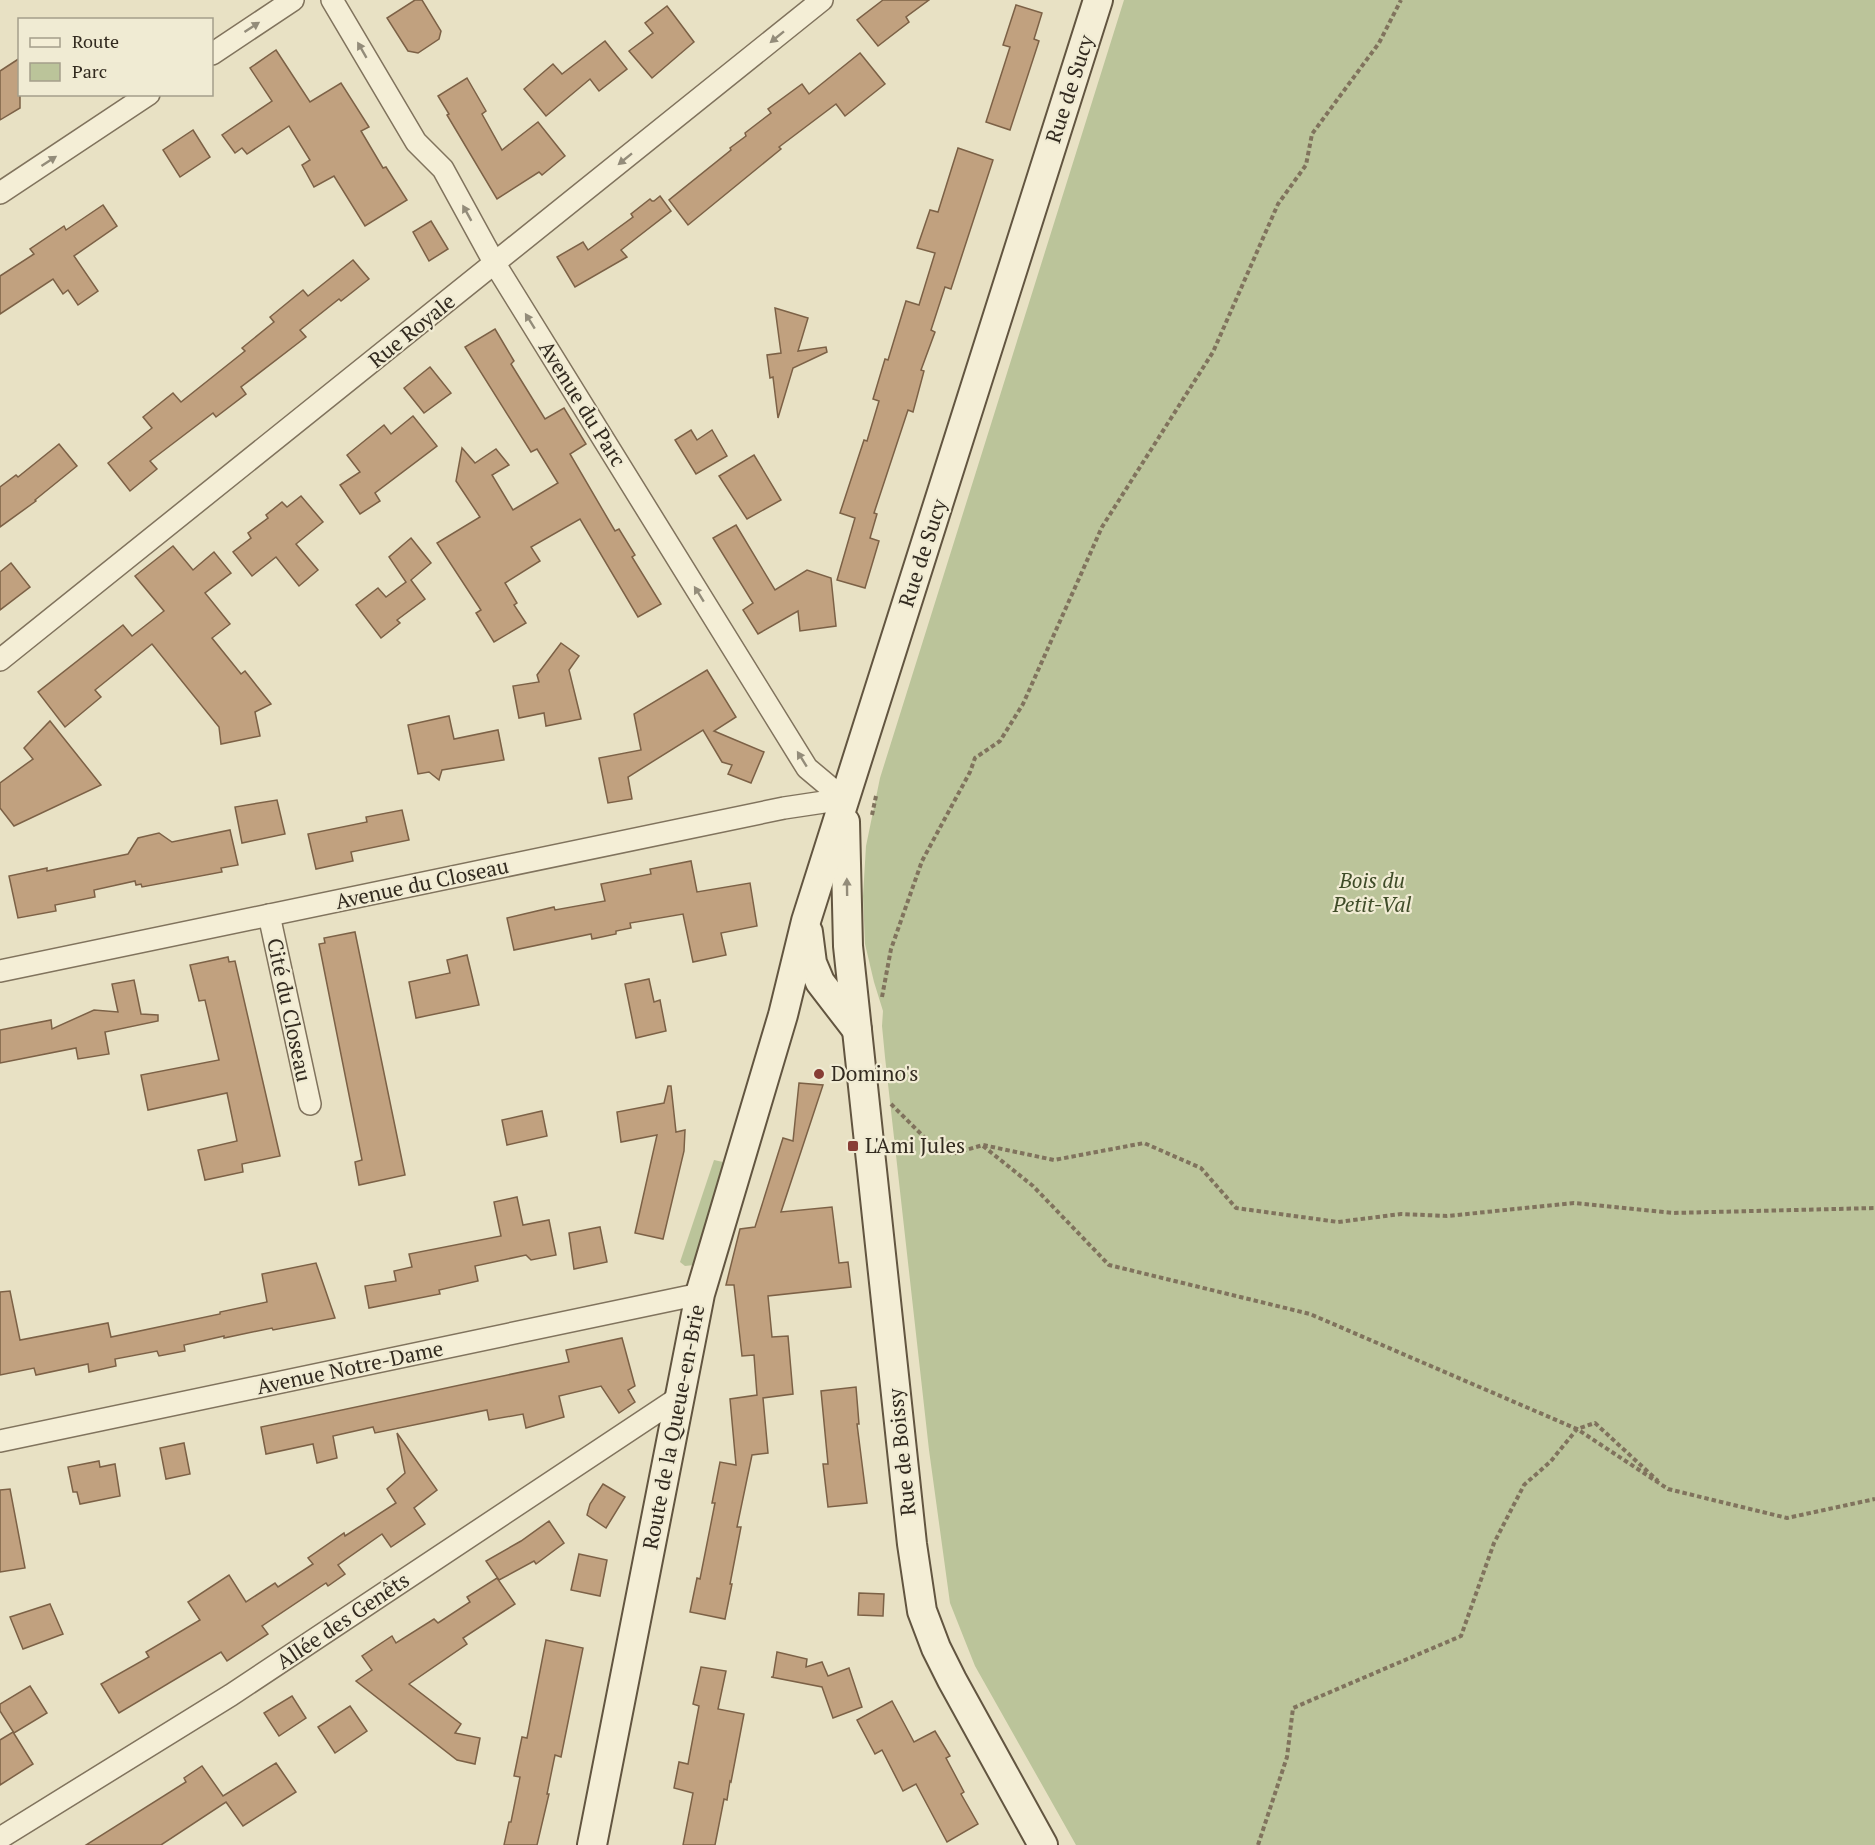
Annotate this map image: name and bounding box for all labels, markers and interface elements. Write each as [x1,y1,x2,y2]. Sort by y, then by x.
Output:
legend [18,18,213,96]
one-way arrow [244,22,260,33]
text: Route [72,29,119,53]
one-way arrow [769,30,785,43]
street label: Rue de Sucy [1038,31,1100,146]
one-way arrow [356,42,367,58]
text: Parc [72,59,107,83]
one-way arrow [617,153,633,166]
one-way arrow [41,156,57,167]
one-way arrow [462,204,472,221]
street label: Rue Royale [362,287,460,374]
one-way arrow [525,313,536,329]
street label: Avenue du Parc [533,335,633,472]
street label: Rue de Sucy [891,495,953,610]
one-way arrow [694,585,705,602]
one-way arrow [796,751,807,767]
street label: Avenue du Closeau [333,851,511,915]
park label: Bois du Petit-Val [1332,866,1411,918]
one-way arrow [842,878,851,897]
street label: Cité du Closeau [261,936,319,1084]
place label: Domino's [831,1059,918,1087]
marker: Domino's [812,1067,826,1081]
place label: L'Ami Jules [865,1131,965,1159]
marker: L'Ami Jules [846,1139,860,1153]
street label: Route de la Queue-en-Brie [636,1302,711,1552]
street label: Avenue Notre-Dame [254,1334,446,1400]
street label: Rue de Boissy [880,1387,922,1517]
street label: Allée des Genêts [271,1565,414,1675]

